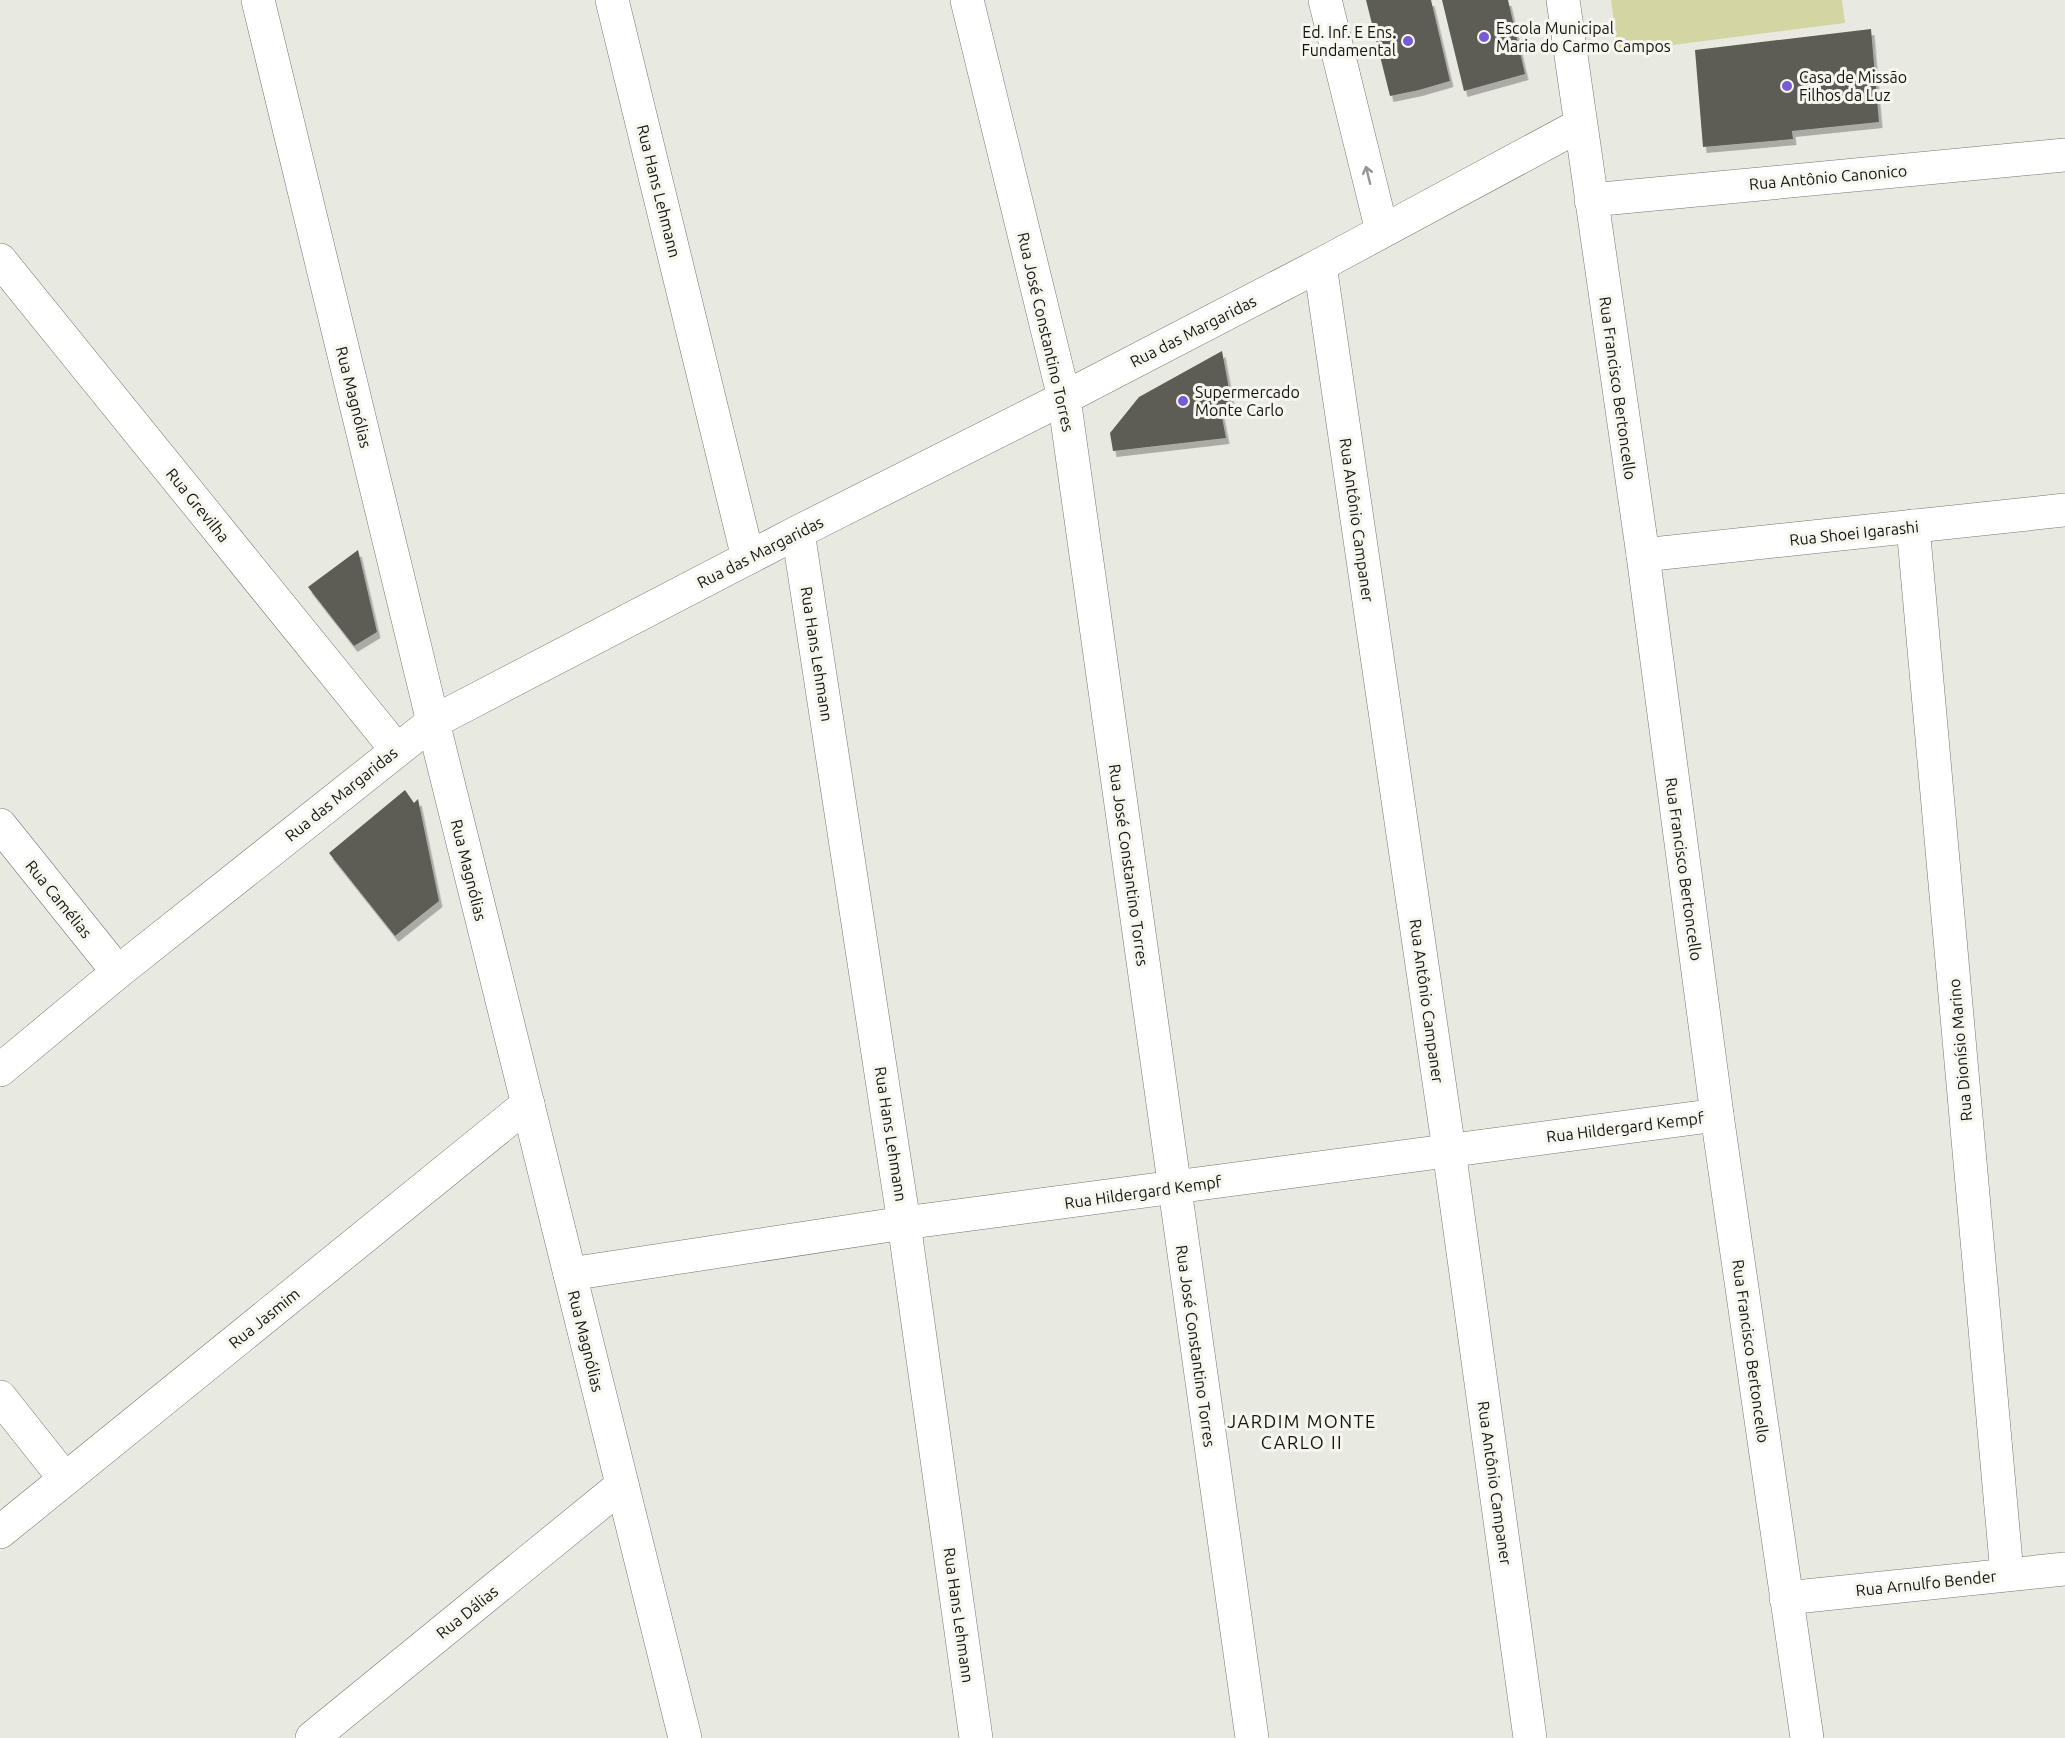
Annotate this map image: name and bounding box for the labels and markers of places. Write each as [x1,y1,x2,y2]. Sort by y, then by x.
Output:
place label: Escola Municipal Maria do Carmo Campos [1496,19,1671,55]
place label: Ed. Inf. E Ens. Fundamental [1302,23,1396,59]
marker: Escola Municipal Maria do Carmo Campos [1477,30,1491,44]
marker: Ed. Inf. E Ens. Fundamental [1401,34,1415,48]
place label: Casa de Missão Filhos da Luz [1799,68,1907,104]
marker: Casa de Missão Filhos da Luz [1780,79,1794,93]
place label: Supermercado Monte Carlo [1195,383,1300,419]
marker: Supermercado Monte Carlo [1176,394,1190,408]

